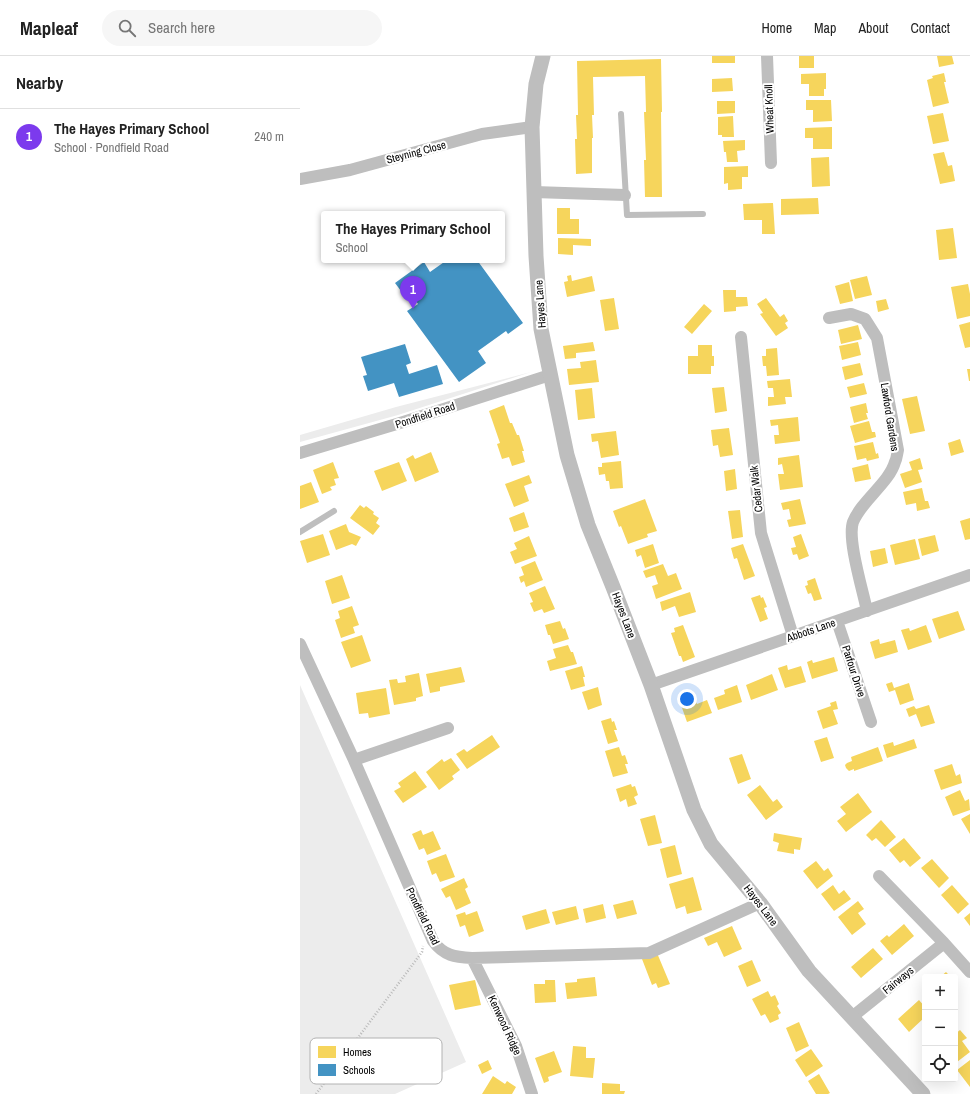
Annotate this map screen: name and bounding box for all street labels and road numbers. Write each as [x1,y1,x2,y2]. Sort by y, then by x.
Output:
street label: Wheat Knoll [761,84,777,134]
street label: Steyning Close [385,137,447,167]
street label: Hayes Lane [531,280,549,328]
street label: Lawford Gardens [878,382,902,453]
street label: Pondfield Road [393,399,457,431]
street label: Cedar Walk [747,465,765,513]
street label: Hayes Lane [609,590,639,640]
street label: Abbots Lane [784,615,837,645]
street label: Parfour Drive [839,643,869,699]
street label: Hayes Lane [741,882,781,928]
street label: Pondfield Road [403,885,443,947]
street label: Fairways [880,963,917,997]
street label: Kenwood Ridge [485,993,525,1057]

